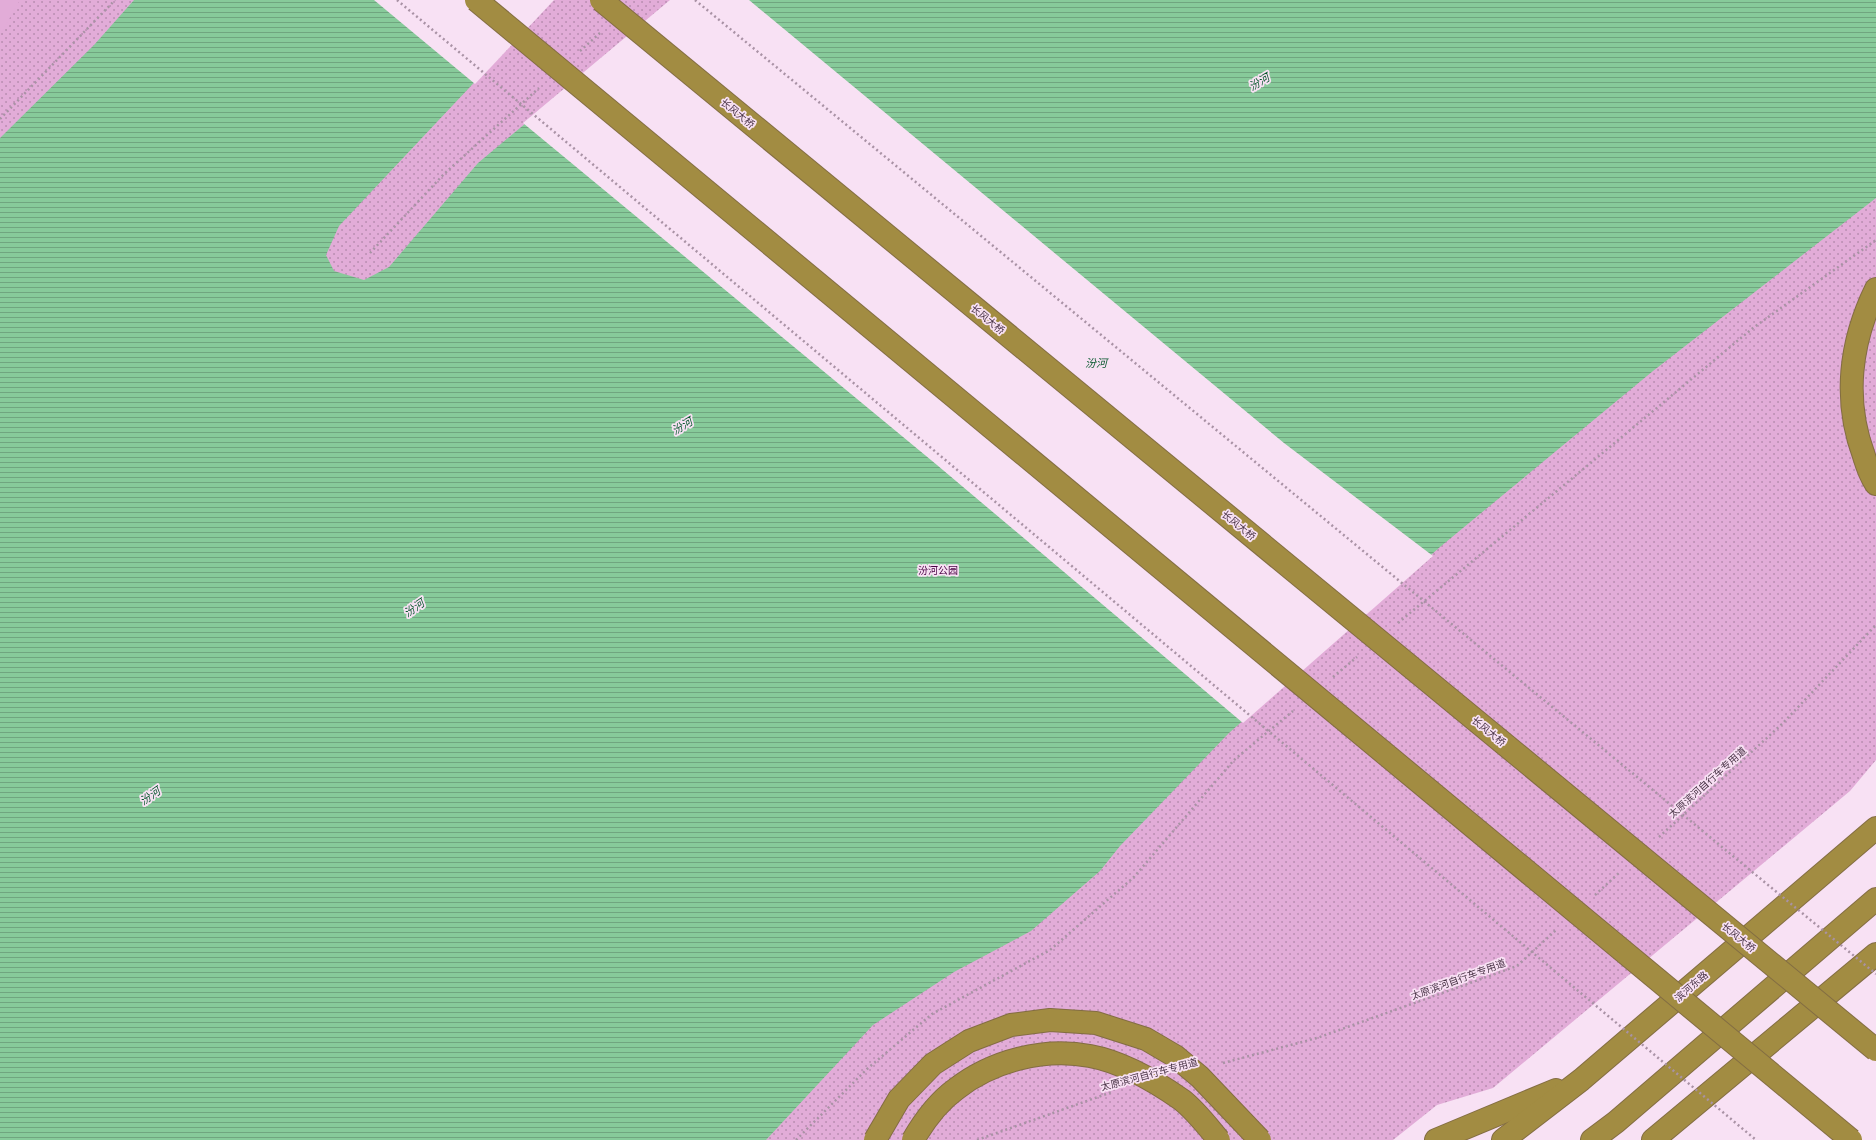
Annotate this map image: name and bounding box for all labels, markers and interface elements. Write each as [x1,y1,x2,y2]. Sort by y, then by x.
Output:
water label: 汾河 [1246,70,1273,93]
street label: 长风大桥 [719,97,757,130]
street label: 长风大桥 [969,303,1007,336]
water label: 汾河 [1085,357,1109,369]
water label: 汾河 [669,414,696,437]
street label: 长风大桥 [1220,509,1258,542]
park label: 汾河公园 [918,565,958,576]
water label: 汾河 [402,596,428,619]
street label: 长风大桥 [1470,715,1508,748]
street label: 太原滨河自行车专用道 [1666,745,1748,820]
water label: 汾河 [138,784,164,807]
street label: 长风大桥 [1720,921,1758,954]
street label: 太原滨河自行车专用道 [1409,957,1507,1002]
street label: 滨河东路 [1673,969,1710,1004]
street label: 太原滨河自行车专用道 [1099,1056,1199,1093]

